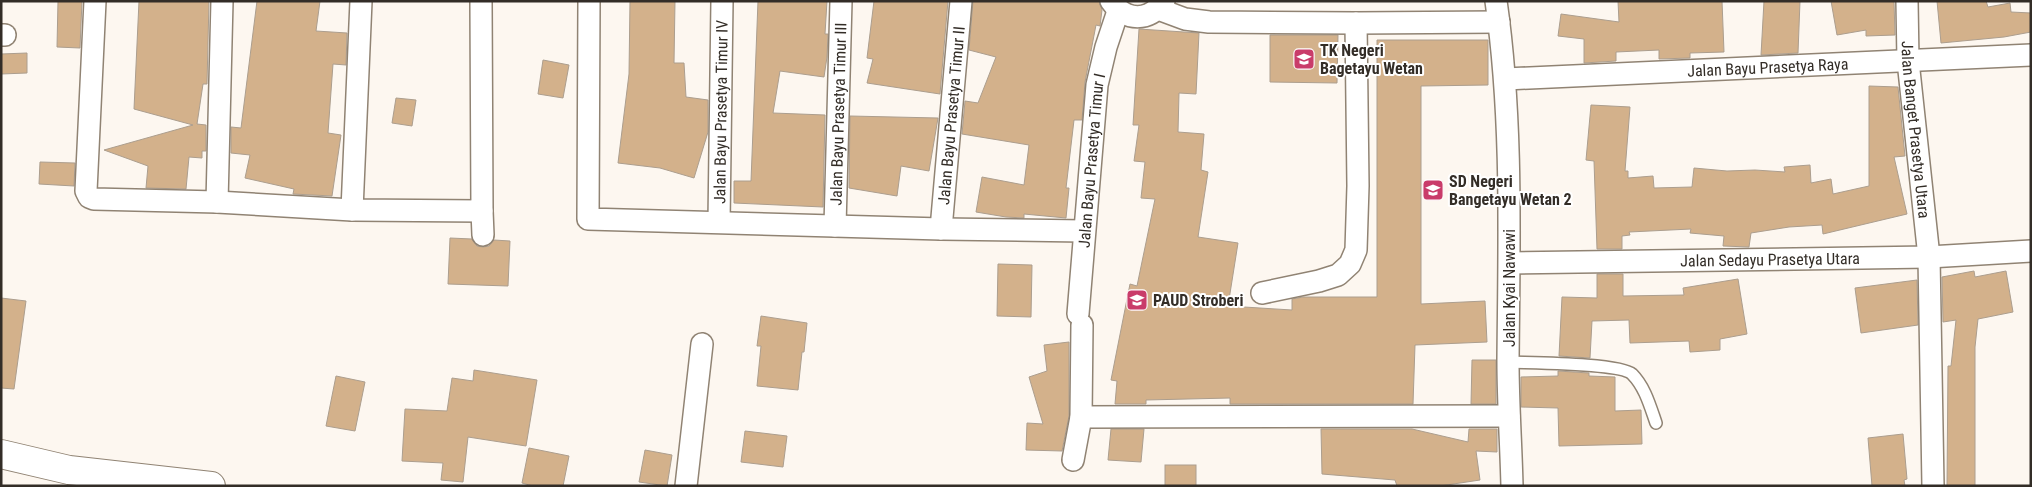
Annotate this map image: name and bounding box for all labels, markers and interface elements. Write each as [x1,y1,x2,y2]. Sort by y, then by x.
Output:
street label: Jalan Bayu Prasetya Timur IV [710,20,732,204]
street label: Jalan Bayu Prasetya Timur III [827,22,850,206]
street label: Jalan Bayu Prasetya Timur II [934,25,969,206]
place label: TK Negeri Bagetayu Wetan [1320,41,1423,78]
street label: Jalan Banget Prasetya Utara [1898,41,1934,219]
school or university icon: TK Negeri Bagetayu Wetan [1292,47,1316,71]
street label: Jalan Bayu Prasetya Raya [1687,54,1849,81]
street label: Jalan Bayu Prasetya Timur I [1075,71,1109,249]
place label: SD Negeri Bangetayu Wetan 2 [1449,172,1572,209]
school or university icon: SD Negeri Bangetayu Wetan 2 [1421,178,1445,202]
street label: Jalan Kyai Nawawi [1500,229,1519,347]
street label: Jalan Sedayu Prasetya Utara [1680,249,1860,271]
school or university icon: PAUD Stroberi [1125,288,1149,312]
place label: PAUD Stroberi [1153,291,1243,310]

